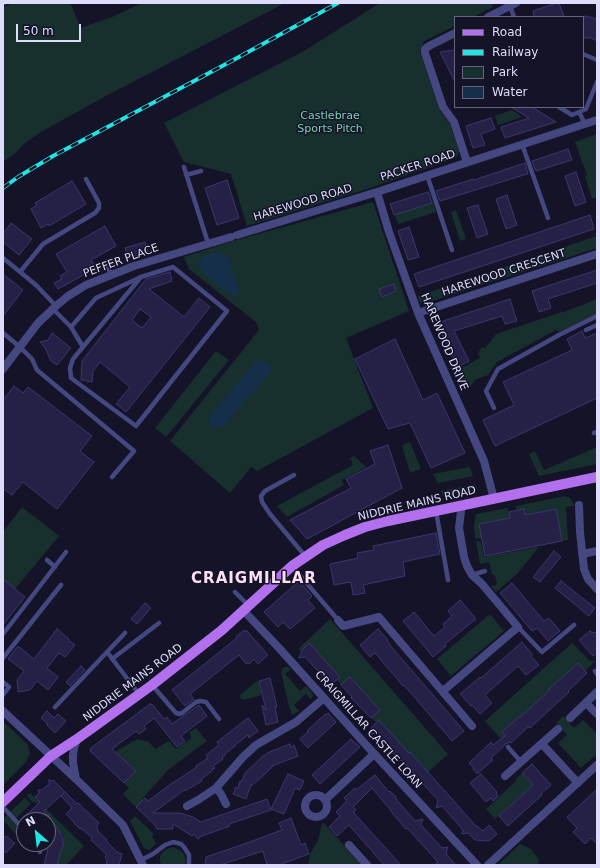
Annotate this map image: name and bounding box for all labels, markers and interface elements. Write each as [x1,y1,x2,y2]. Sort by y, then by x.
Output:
scale bar [18,16,83,42]
legend [454,16,584,108]
text: 50 m [23,24,54,38]
text: Road [492,25,522,39]
text: Railway [492,45,538,59]
text: Park [492,65,518,79]
text: Water [492,85,527,99]
park label: Castlebrae Sports Pitch [297,109,363,135]
street label: PACKER ROAD [379,148,457,184]
street label: HAREWOOD ROAD [252,182,354,224]
street label: PEFFER PLACE [81,241,161,281]
street label: HAREWOOD CRESCENT [440,247,568,299]
street label: HAREWOOD DRIVE [418,291,470,393]
street label: NIDDRIE MAINS ROAD [357,484,477,524]
district label: CRAIGMILLAR [191,570,317,588]
street label: NIDDRIE MAINS ROAD [81,641,185,725]
street label: CRAIGMILLAR CASTLE LOAN [312,669,424,791]
north arrow [16,812,56,852]
text: N [23,814,38,830]

